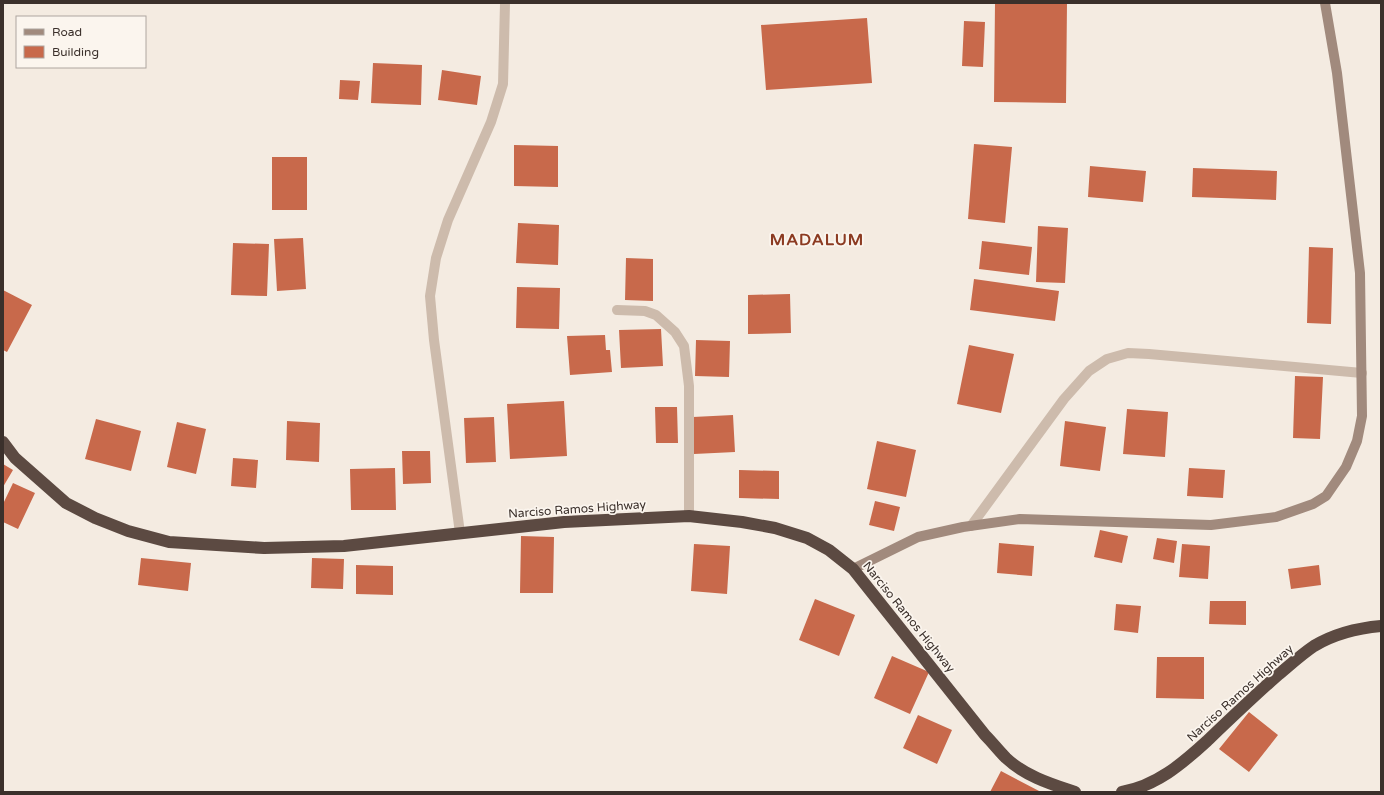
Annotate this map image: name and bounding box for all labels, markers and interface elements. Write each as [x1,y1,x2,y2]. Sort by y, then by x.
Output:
legend [16,16,146,68]
text: Road [52,25,82,39]
text: Building [52,45,99,59]
district label: MADALUM [770,230,864,250]
street label: Narciso Ramos Highway [508,497,647,521]
street label: Narciso Ramos Highway [860,559,958,675]
street label: Narciso Ramos Highway [1184,641,1296,744]

